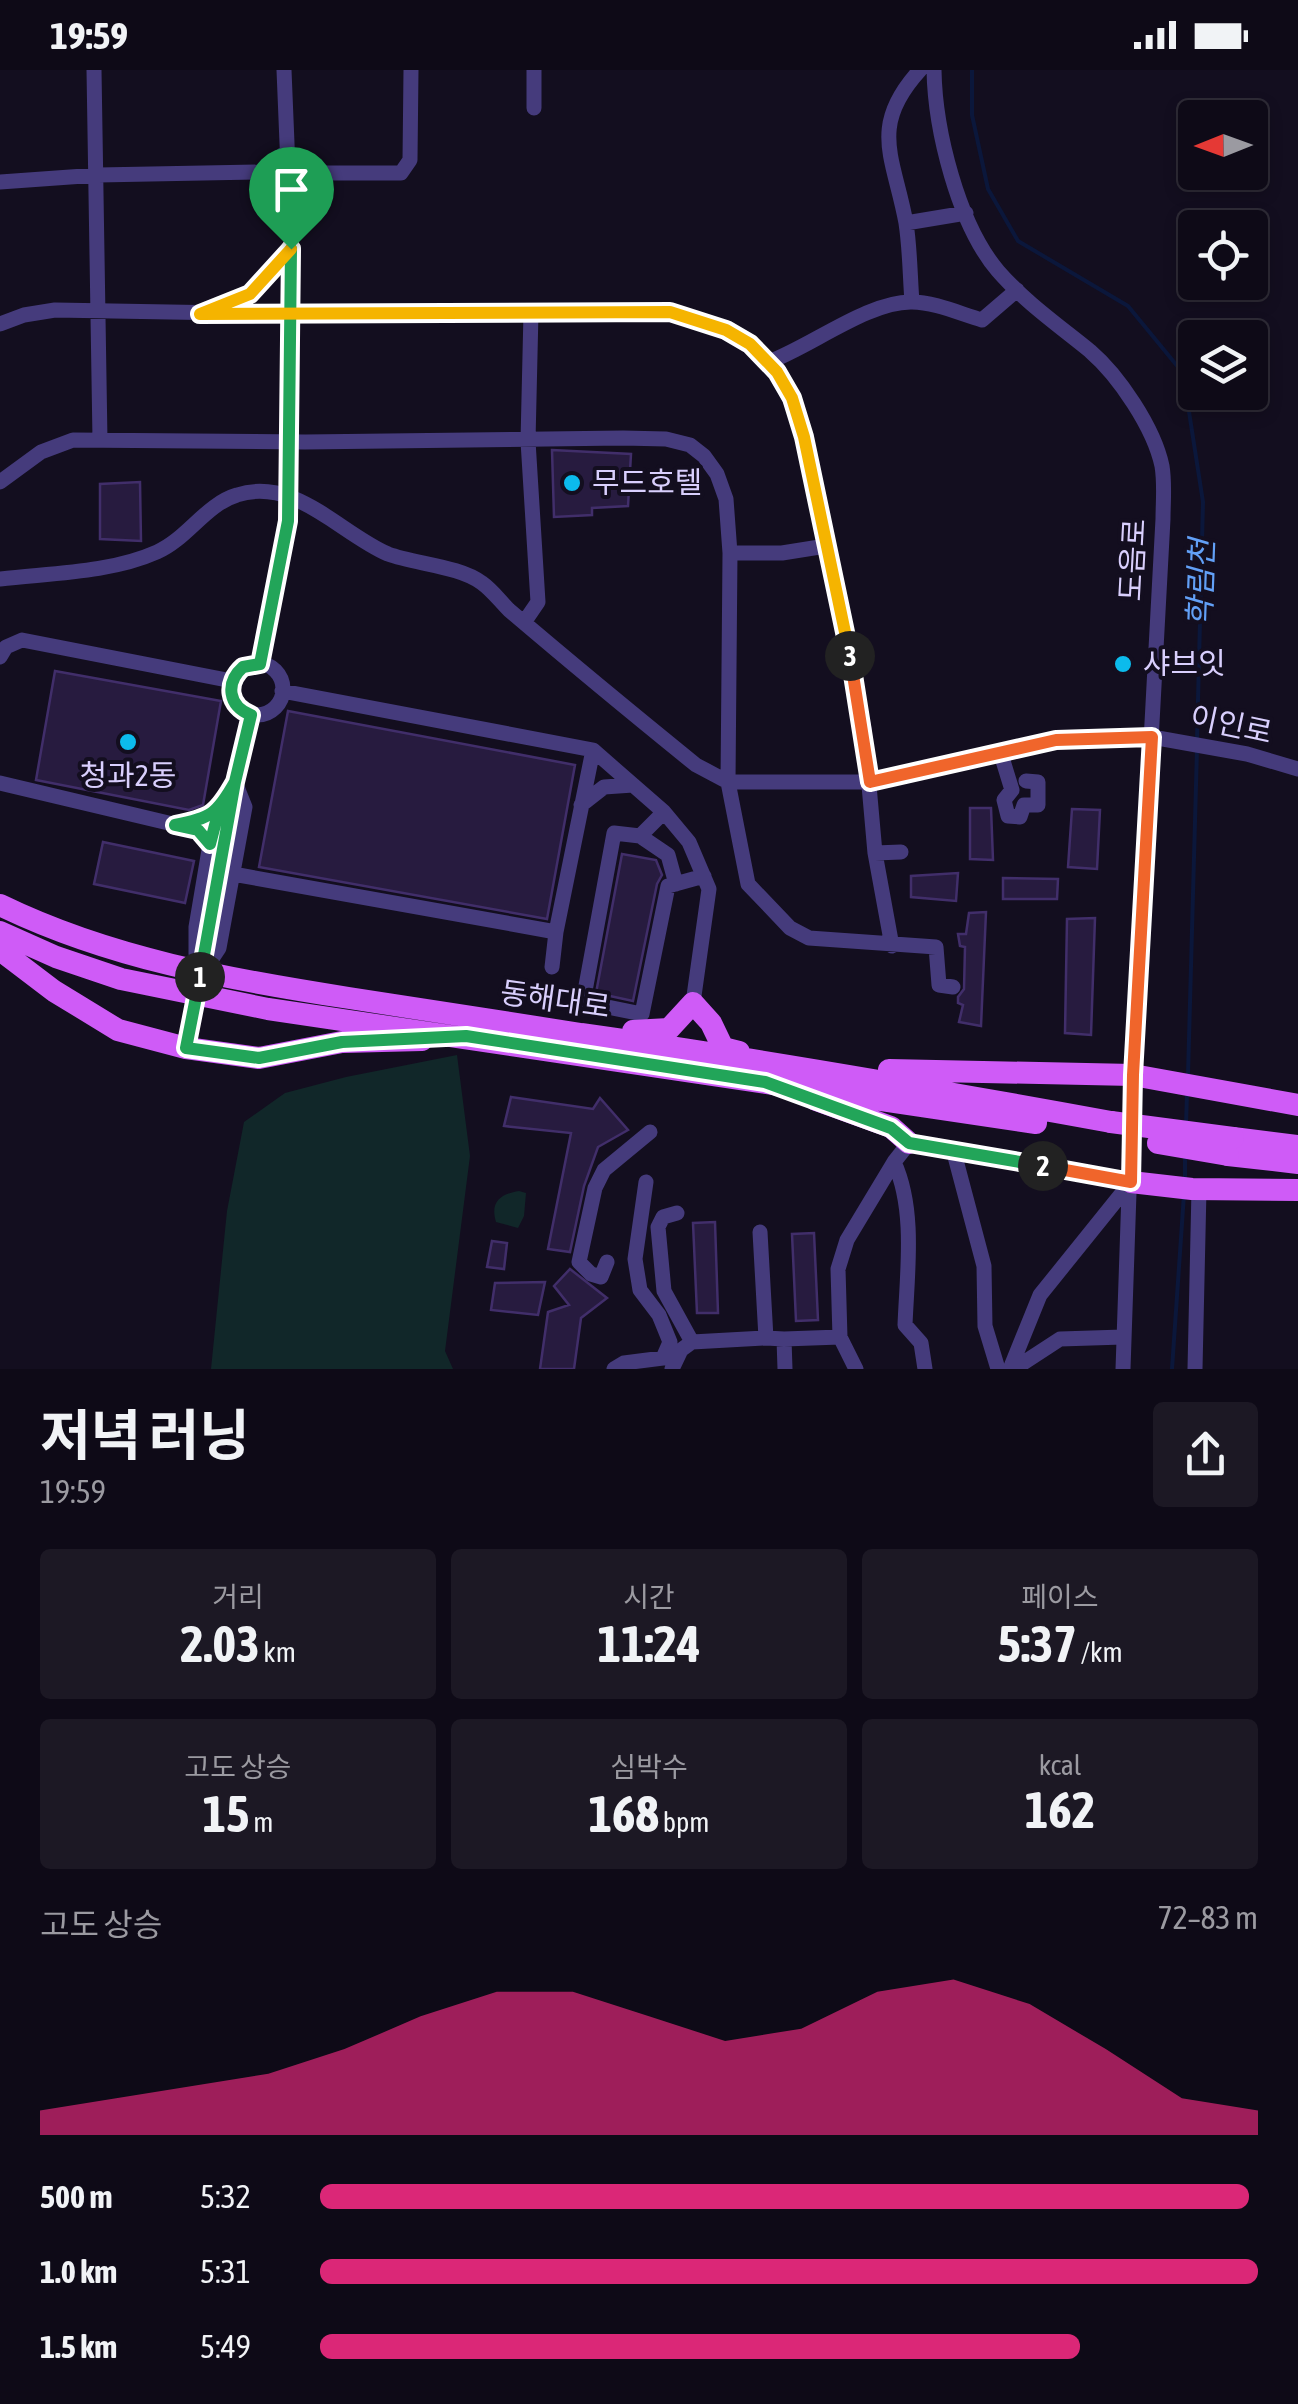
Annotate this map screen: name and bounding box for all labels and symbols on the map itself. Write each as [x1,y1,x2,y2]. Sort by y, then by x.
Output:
north arrow [1178,100,1268,190]
pin [249,147,334,250]
place label: 무드호텔 [592,465,702,499]
marker: 무드호텔 [561,472,583,494]
street label: 도음로 [1113,518,1151,602]
water label: 학림천 [1180,535,1221,628]
pin: 3 [825,631,875,681]
place label: 샤브잇 [1143,646,1226,680]
marker: 샤브잇 [1112,653,1134,675]
street label: 이인로 [1187,699,1275,749]
marker: 청과2동 [117,731,139,753]
place label: 청과2동 [80,758,176,792]
pin: 1 [175,952,225,1002]
street label: 동해대로 [498,974,612,1024]
pin: 2 [1018,1141,1068,1191]

